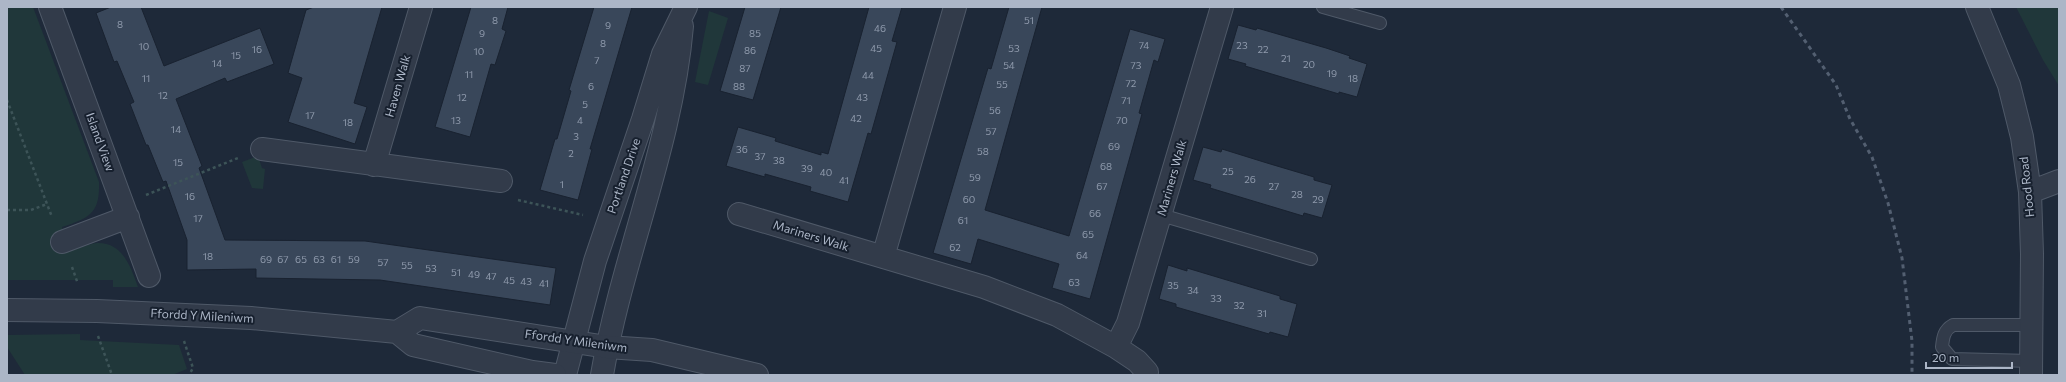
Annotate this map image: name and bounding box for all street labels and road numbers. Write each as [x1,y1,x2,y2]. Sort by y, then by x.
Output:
street label: Haven Walk [381,53,413,118]
street label: Island View [84,110,118,173]
street label: Portland Drive [604,136,642,215]
street label: Mariners Walk [1153,138,1189,217]
street label: Hood Road [2016,156,2036,218]
street label: Mariners Walk [772,217,851,253]
street label: Ffordd Y Mileniwm [150,305,254,325]
street label: Ffordd Y Mileniwm [524,326,628,354]

